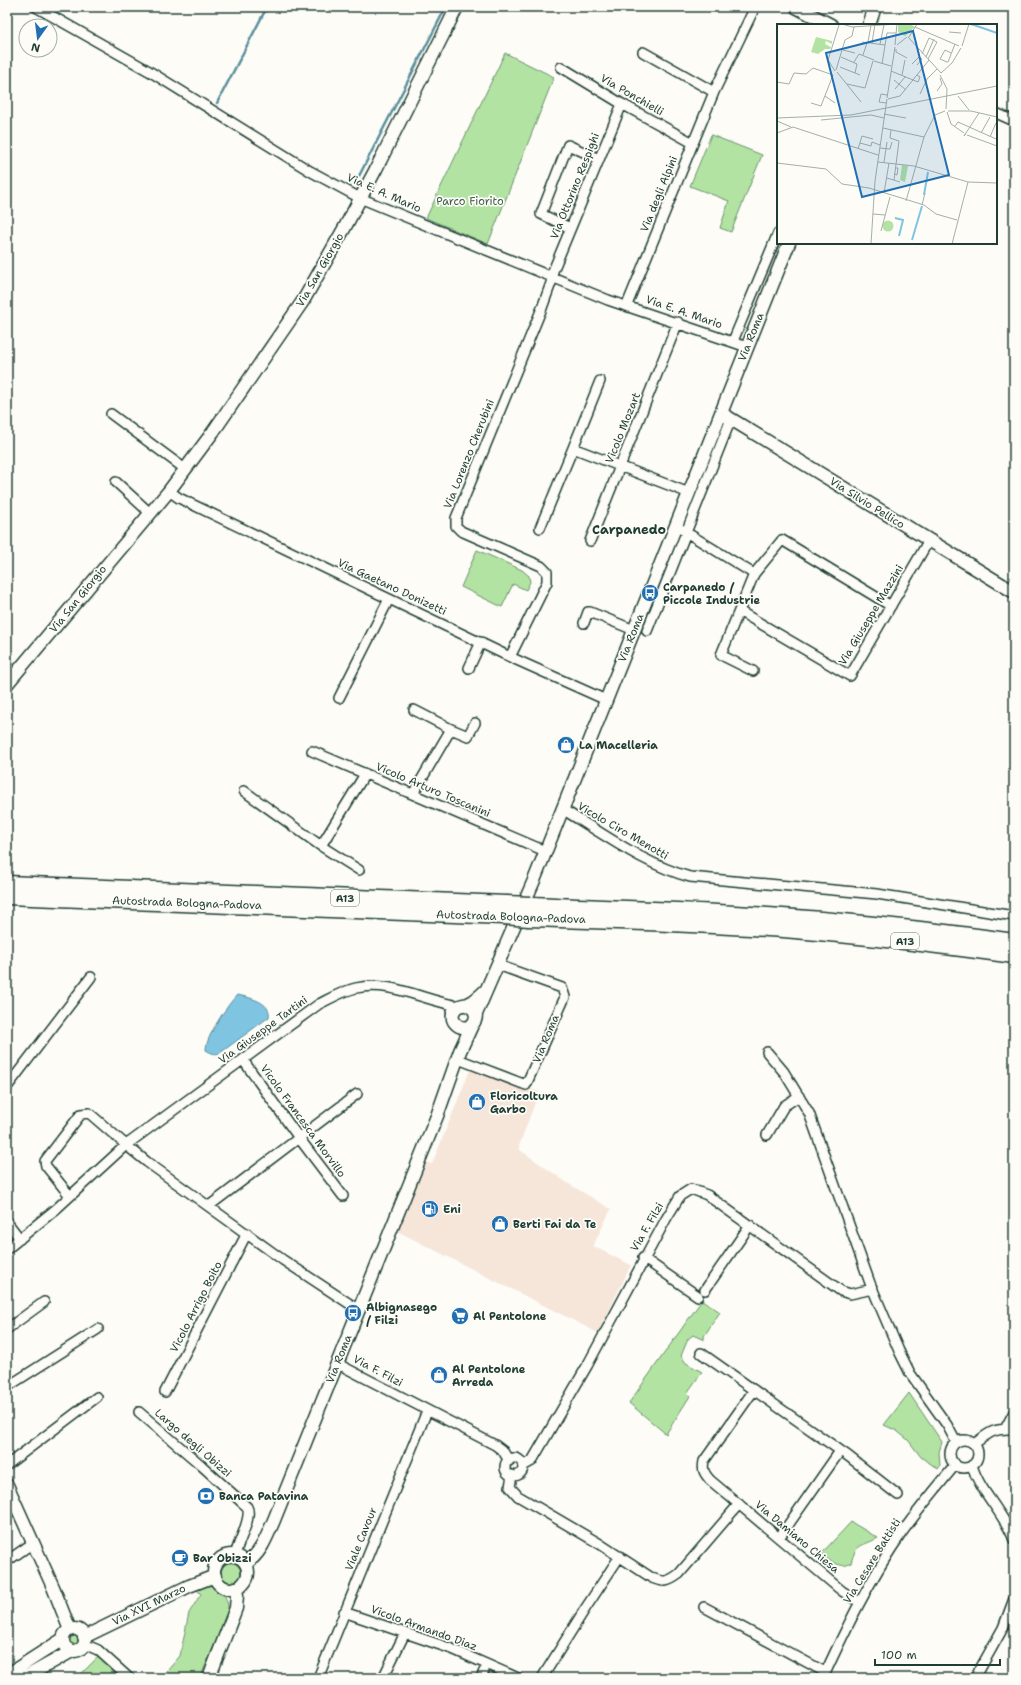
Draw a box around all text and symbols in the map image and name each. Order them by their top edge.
north arrow [18,18,58,58]
inset map [777,24,997,244]
text: N [29,39,42,56]
street label: Via Ponchielli [597,71,667,119]
street label: Via Ottorino Respighi [547,131,603,241]
street label: Via degli Alpini [637,154,681,234]
street label: Via E. A. Mario [344,170,424,216]
park label: Parco Fiorito [436,194,504,209]
street label: Via San Giorgio [293,230,347,310]
street label: Via E. A. Mario [644,292,725,332]
street label: Via Roma [734,310,768,364]
street label: Vicolo Mozart [602,390,644,466]
street label: Via Lorenzo Cherubini [440,397,498,511]
street label: Via Silvio Pellico [827,474,908,532]
district label: Carpanedo [592,521,666,538]
street label: Via Gaetano Donizetti [335,555,449,619]
street label: Via San Giorgio [46,562,110,636]
street label: Via Giuseppe Mazzini [835,562,907,668]
place label: Carpanedo / Piccole Industrie [663,580,761,608]
bus stop icon: Carpanedo / Piccole Industrie [640,583,660,603]
street label: Via Roma [614,611,648,665]
shop icon: La Macelleria [556,735,576,755]
place label: La Macelleria [579,738,658,753]
street label: Vicolo Arturo Toscanini [373,759,493,821]
street label: Vicolo Ciro Menotti [575,799,671,863]
road number: A13 [331,890,359,906]
street label: Autostrada Bologna-Padova [112,893,262,913]
street label: Autostrada Bologna-Padova [436,907,586,927]
road number: A13 [891,933,919,949]
street label: Via Giuseppe Tartini [215,993,311,1067]
street label: Via Roma [529,1012,563,1065]
street label: Vicolo Francesca Morvillo [257,1061,349,1181]
place label: Floricoltura Garbo [490,1089,558,1117]
shop icon: Floricoltura Garbo [467,1092,487,1112]
fuel station icon: Eni [420,1199,440,1219]
street label: Via F. Filzi [627,1200,667,1254]
place label: Eni [443,1202,461,1217]
shop icon: Berti Fai da Te [490,1214,510,1234]
place label: Berti Fai da Te [513,1217,597,1232]
street label: Vicolo Arrigo Boito [167,1259,226,1355]
place label: Albignasego / Filzi [366,1300,437,1328]
bus stop icon: Albignasego / Filzi [343,1303,363,1323]
supermarket icon: Al Pentolone [450,1306,470,1326]
place label: Al Pentolone [473,1309,547,1324]
street label: Via Roma [322,1332,356,1386]
street label: Via F. Filzi [350,1352,406,1390]
place label: Al Pentolone Arreda [452,1362,526,1390]
shop icon: Al Pentolone Arreda [429,1365,449,1385]
street label: Largo degli Obizzi [151,1406,235,1480]
bank icon: Banca Patavina [196,1486,216,1506]
place label: Banca Patavina [219,1489,309,1504]
street label: Via Damiano Chiesa [752,1497,842,1577]
street label: Viale Cavour [341,1505,381,1573]
street label: Via Cesare Battisti [840,1515,904,1607]
cafe icon: Bar Obizzi [170,1548,190,1568]
place label: Bar Obizzi [193,1551,252,1566]
street label: Via XVI Marzo [110,1581,189,1629]
street label: Vicolo Armando Diaz [369,1602,479,1654]
scale bar [875,1641,1000,1667]
text: 100 m [881,1647,917,1663]

